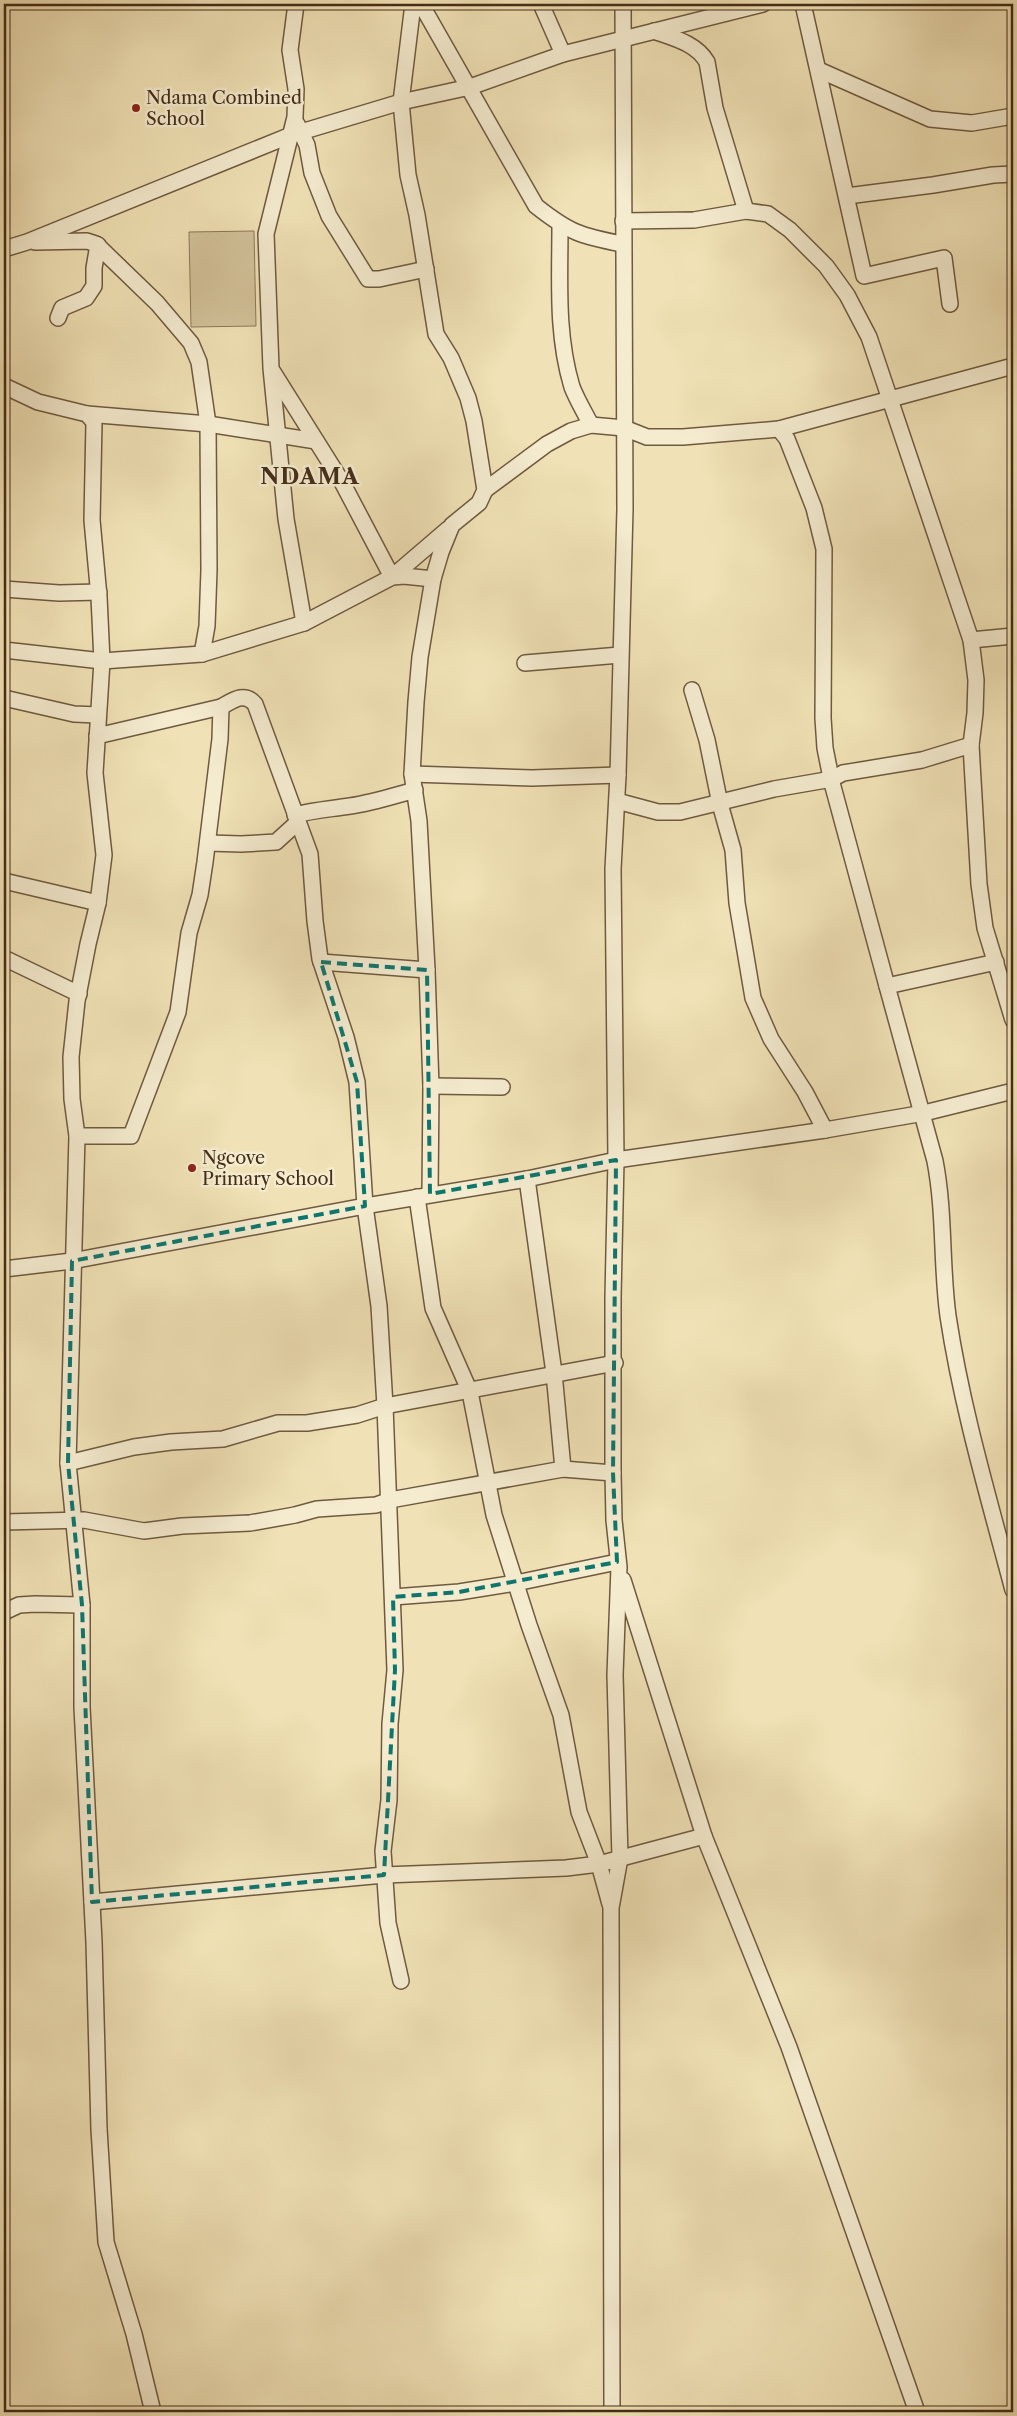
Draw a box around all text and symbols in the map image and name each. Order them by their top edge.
place label: Ndama Combined School [146,87,302,130]
marker: Ndama Combined School [130,102,142,114]
district label: NDAMA [260,463,360,490]
place label: Ngcove Primary School [202,1147,334,1190]
marker: Ngcove Primary School [186,1162,198,1174]

